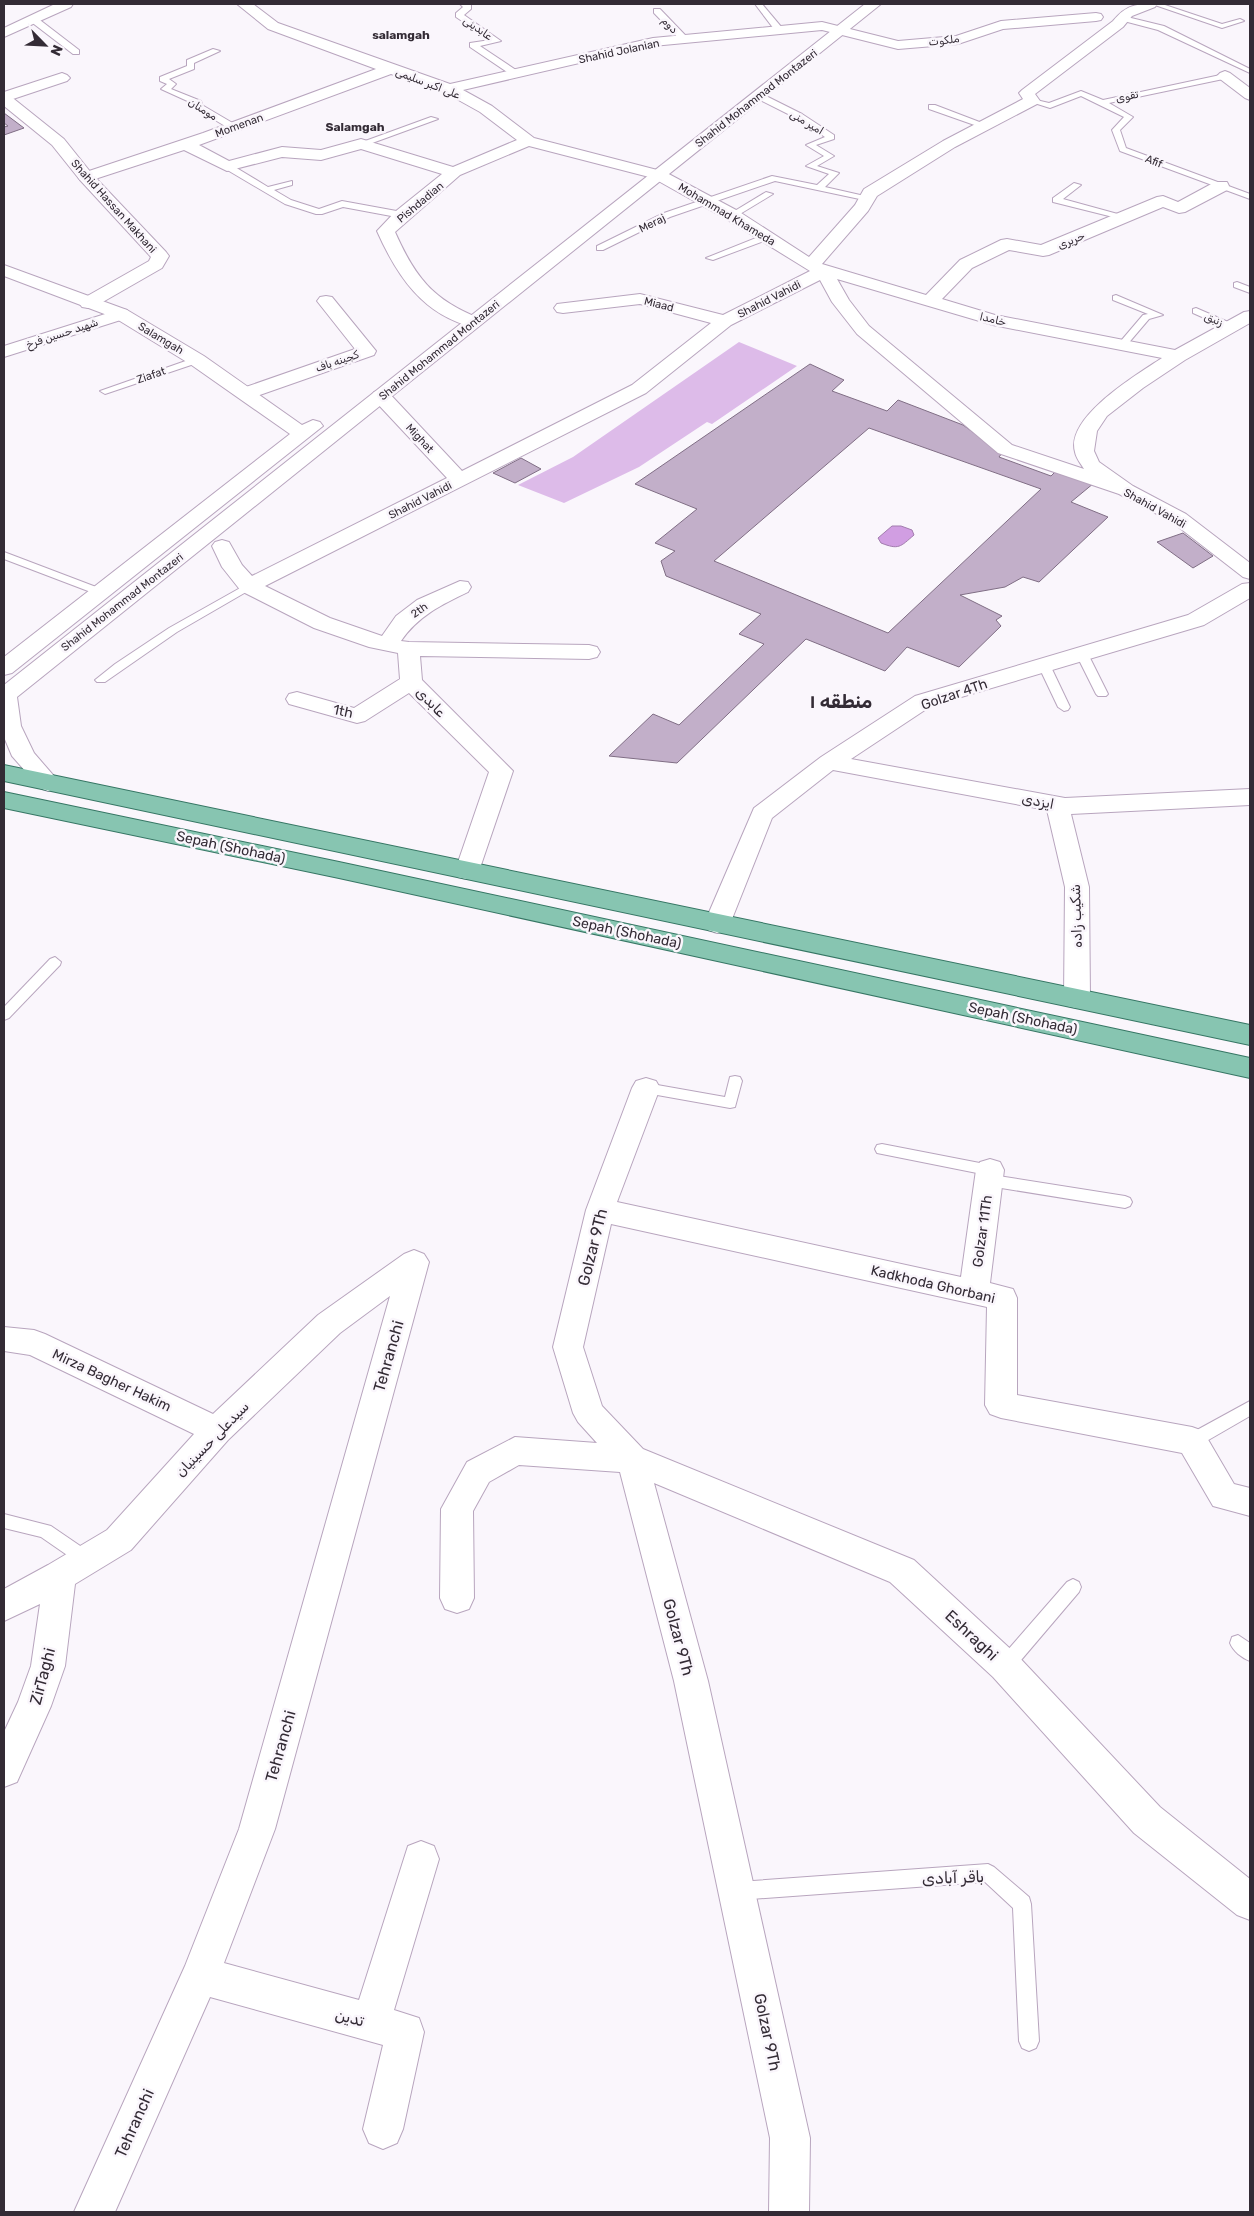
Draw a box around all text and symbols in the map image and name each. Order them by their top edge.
street label: عابدینی [461,14,495,43]
street label: دوم [658,14,680,37]
north arrow [20,20,70,70]
district label: salamgah [372,28,430,42]
street label: ملکوت [928,32,960,50]
street label: Shahid Jolanian [577,37,661,66]
text: N [47,42,66,58]
street label: Shahid Mohammad Montazeri [693,47,820,150]
street label: علی اکبر سلیمی [394,65,462,102]
street label: تقوی [1114,88,1140,106]
street label: مومنان [185,95,220,124]
street label: امیر منی [788,107,826,138]
street label: Momenan [213,111,265,140]
district label: Salamgah [325,120,385,134]
street label: Afif [1143,152,1165,171]
street label: Shahid Hassan Makhani [68,157,159,256]
street label: Pishdadian [394,179,446,226]
street label: Mohammad Khameda [676,180,778,248]
street label: Meraj [637,211,668,235]
street label: حریری [1056,229,1087,252]
street label: Shahid Vahidi [735,278,803,321]
street label: Miaad [643,295,675,314]
street label: Shahid Mohammad Montazeri [376,298,502,403]
street label: خامدا [978,310,1008,329]
street label: زنبق [1202,310,1226,330]
street label: شهید حسین فرخ [24,316,101,353]
street label: Salamgah [136,320,186,357]
street label: کجینه باف [314,348,361,375]
street label: Ziafat [135,364,168,386]
street label: Mighat [403,421,437,456]
street label: Shahid Vahidi [386,479,454,522]
street label: Shahid Vahidi [1121,486,1188,531]
street label: Shahid Mohammad Montazeri [59,551,186,654]
street label: 2th [408,600,430,621]
street label: Golzar 4Th [919,675,990,714]
street label: عابدی [412,684,449,721]
district label: منطقه ۱ [810,690,872,713]
street label: 1th [331,701,354,722]
street label: ایزدی [1020,790,1056,813]
street label: Sepah (Shohada) [175,828,287,867]
street label: شکیب زاده [1067,884,1086,948]
street label: Sepah (Shohada) [571,913,683,952]
street label: Sepah (Shohada) [967,999,1079,1038]
street label: Golzar 11Th [969,1194,996,1268]
street label: Golzar 9Th [574,1207,611,1288]
street label: Kadkhoda Ghorbani [869,1262,997,1307]
street label: Tehranchi [369,1318,408,1394]
street label: Mirza Bagher Hakim [50,1345,174,1415]
street label: سیدعلی حسینیان [172,1398,253,1481]
street label: Golzar 9Th [659,1597,698,1678]
street label: Eshraghi [941,1606,1002,1665]
street label: ZirTaghi [26,1646,59,1707]
street label: Tehranchi [261,1708,300,1784]
street label: باقر آبادی [922,1867,985,1889]
street label: Golzar 9Th [750,1992,785,2073]
street label: تدین [333,2005,366,2030]
street label: Tehranchi [111,2086,158,2161]

